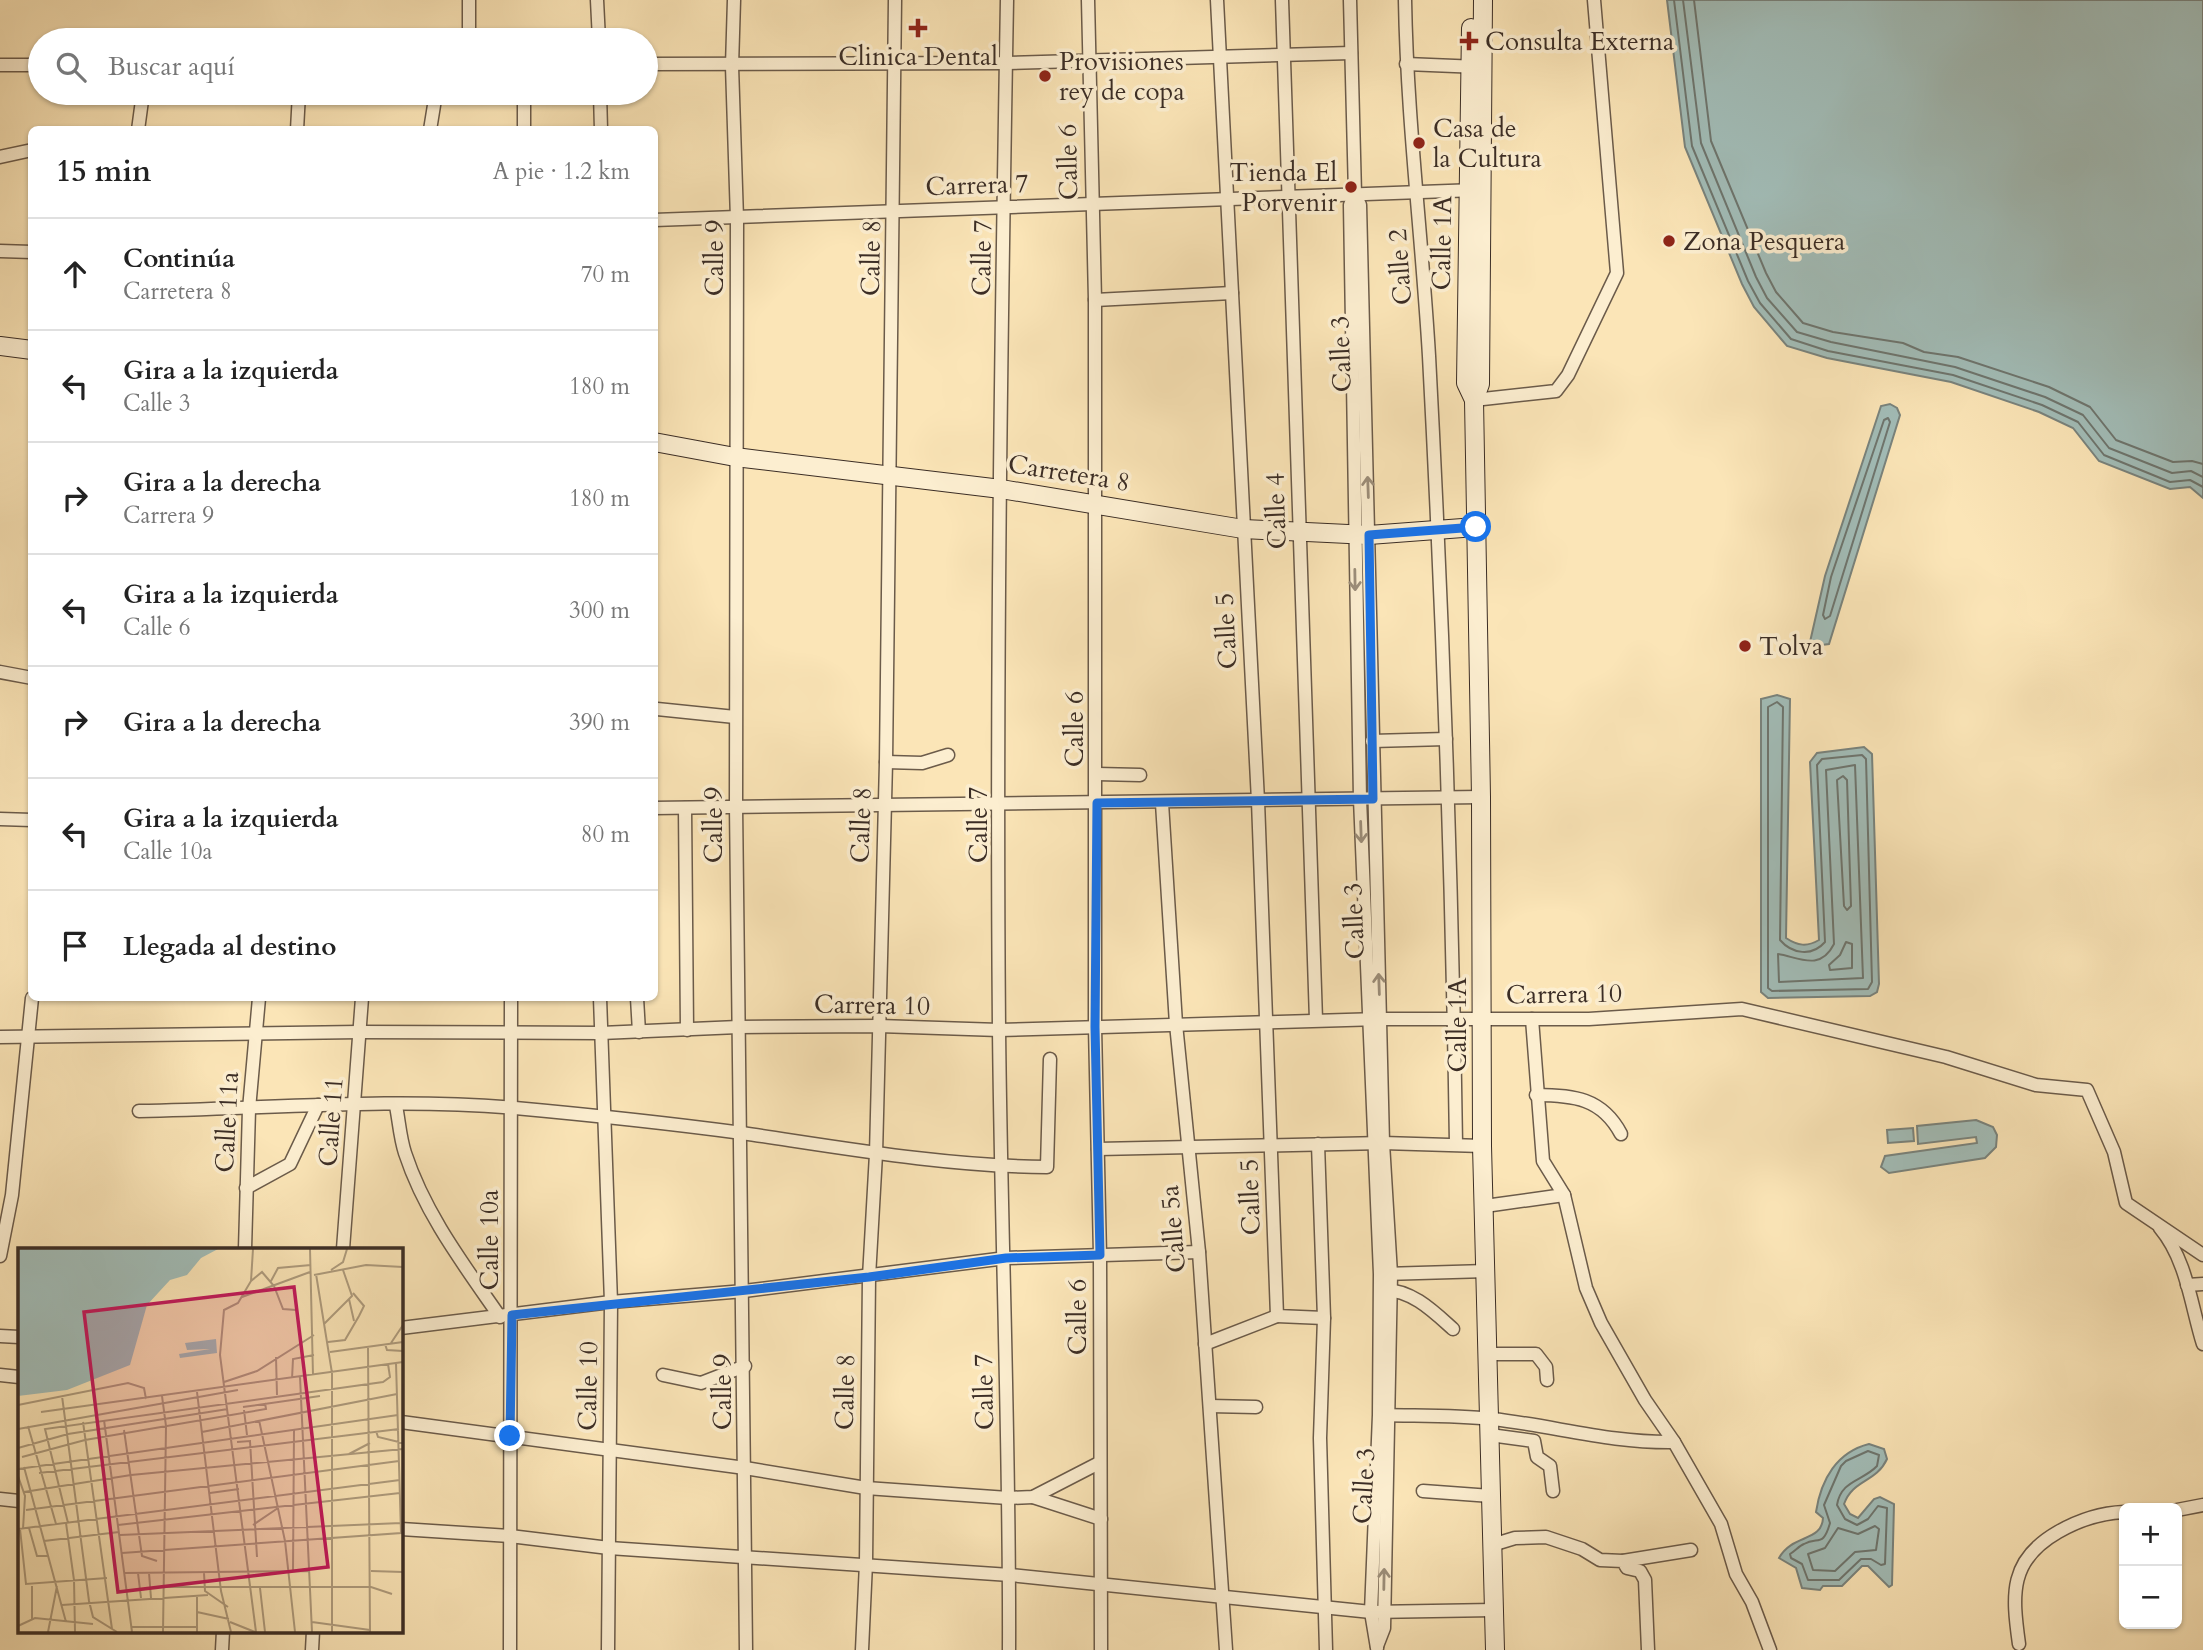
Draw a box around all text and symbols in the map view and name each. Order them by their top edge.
marker: Clinica Dental [908,18,928,38]
place label: Consulta Externa [1485,24,1674,59]
search box [28,28,658,105]
marker: Consulta Externa [1459,31,1479,51]
place label: Clinica Dental [838,39,998,74]
place label: Provisiones rey de copa [1059,44,1185,109]
icon: search [52,48,90,86]
text: Buscar aquí [108,49,235,84]
marker: Provisiones rey de copa [1037,68,1053,84]
place label: Casa de la Cultura [1433,111,1542,176]
street label: Calle 6 [1050,123,1086,201]
marker: Casa de la Cultura [1411,135,1427,151]
text: 15 min [56,151,151,192]
place label: Tienda El Porvenir [1229,155,1338,220]
text: A pie · 1.2 km [493,156,630,187]
street label: Carrera 7 [925,166,1029,204]
marker: Tienda El Porvenir [1343,179,1359,195]
street label: Calle 1A [1424,195,1460,291]
street label: Calle 8 [853,219,889,297]
street label: Calle 7 [964,219,1000,297]
street label: Calle 9 [697,220,732,296]
place label: Zona Pesquera [1683,224,1845,259]
street label: Calle 2 [1380,228,1420,306]
marker: Zona Pesquera [1661,233,1677,249]
text: Continúa [123,241,235,276]
icon: ahead [56,255,94,293]
text: 70 m [581,259,630,290]
text: Carretera 8 [123,276,232,307]
street label: Calle 3 [1322,315,1360,393]
text: Gira a la izquierda [123,353,339,388]
icon: left [56,367,94,405]
text: 180 m [569,371,630,402]
text: Calle 3 [123,388,191,419]
street label: Carretera 8 [1006,446,1132,500]
text: Gira a la derecha [123,465,321,500]
street label: Calle 4 [1257,472,1295,550]
one-way arrow [1361,476,1374,499]
icon: right [56,479,94,517]
text: 180 m [569,483,630,514]
text: Carrera 9 [123,500,214,531]
route start [1460,511,1491,542]
one-way arrow [1348,568,1361,591]
text: Gira a la izquierda [123,577,339,612]
icon: left [56,591,94,629]
street label: Calle 5 [1207,592,1245,670]
text: 300 m [569,595,630,626]
text: Calle 6 [123,612,191,643]
place label: Tolva [1759,629,1823,664]
marker: Tolva [1737,638,1753,654]
street label: Calle 6 [1057,691,1092,767]
icon: right [56,703,94,741]
text: Gira a la derecha [123,705,321,740]
text: 390 m [569,707,630,738]
street label: Calle 8 [842,786,880,864]
street label: Calle 9 [696,787,731,863]
street label: Calle 7 [961,787,996,863]
text: Gira a la izquierda [123,801,339,836]
icon: left [56,815,94,853]
text: 80 m [581,819,630,850]
one-way arrow [1355,820,1368,843]
text: Calle 10a [123,836,212,867]
street label: Calle 3 [1335,882,1373,960]
icon: arrive [56,927,94,965]
text: Llegada al destino [123,929,337,964]
one-way arrow [1372,973,1386,996]
street label: Carrera 10 [1506,975,1622,1013]
street label: Calle 1A [1440,977,1475,1072]
street label: Carrera 10 [814,986,930,1024]
street label: Calle 11a [207,1071,247,1173]
street label: Calle 11 [310,1076,352,1168]
street label: Calle 5 [1231,1158,1269,1236]
street label: Calle 5a [1152,1184,1194,1274]
street label: Calle 10a [472,1189,507,1291]
inset map [18,1248,402,1632]
street label: Calle 6 [1060,1279,1095,1355]
street label: Calle 10 [570,1341,606,1431]
street label: Calle 8 [827,1353,863,1431]
street label: Calle 7 [966,1353,1002,1431]
street label: Calle 9 [705,1354,740,1430]
route end [494,1420,525,1451]
street label: Calle 3 [1345,1447,1383,1525]
map controls [2119,1503,2182,1629]
button: + [2119,1503,2182,1566]
button: − [2119,1566,2182,1629]
one-way arrow [1377,1568,1391,1591]

